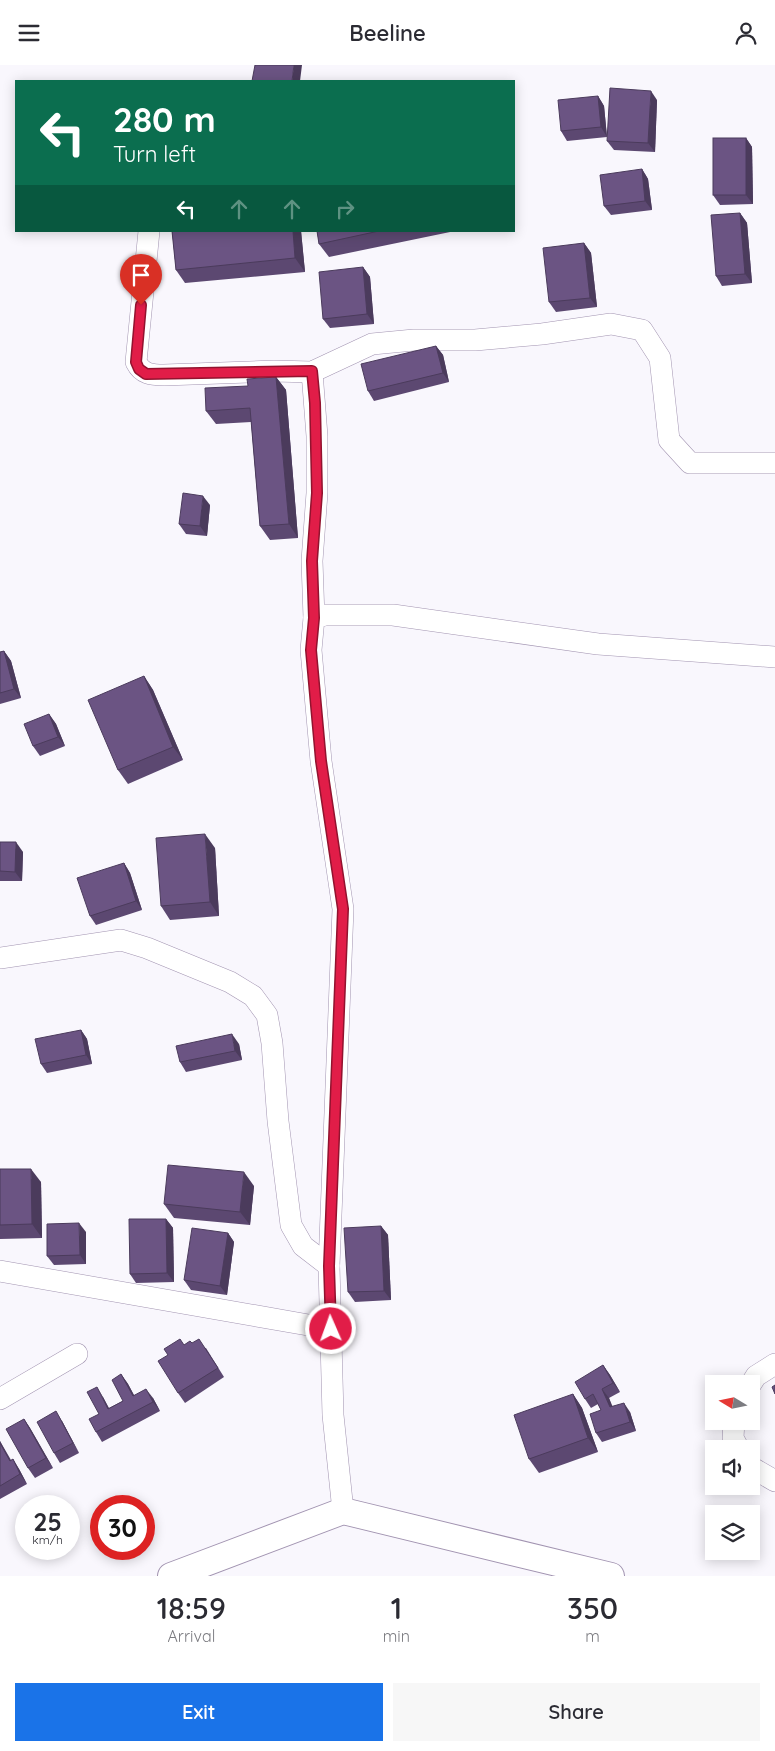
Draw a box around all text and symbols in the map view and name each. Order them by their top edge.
icon: menu [15,19,43,47]
text: Beeline [349,19,426,47]
icon: person [732,19,760,47]
text: 280 m [113,97,216,141]
icon: left [30,100,95,165]
text: Turn left [113,140,196,168]
icon: left [172,195,200,223]
icon: ahead [225,195,253,223]
icon: ahead [278,195,306,223]
icon: right [331,195,359,223]
pin [120,254,162,305]
icon: arrive [127,261,155,289]
position arrow [304,1302,356,1354]
north arrow [705,1375,760,1430]
map controls [705,1375,760,1560]
button: sound [705,1440,760,1495]
speed limit sign: 30 [90,1495,155,1560]
button: layers [705,1505,760,1560]
text: 25 [33,1506,62,1537]
text: km/h [32,1532,63,1547]
text: 18:59 [157,1589,226,1627]
text: 1 [391,1589,402,1627]
text: 350 [567,1589,618,1627]
text: Arrival [167,1626,215,1646]
text: min [383,1626,410,1646]
text: m [585,1626,600,1646]
button: Exit [15,1683,383,1741]
button: Share [393,1683,760,1741]

